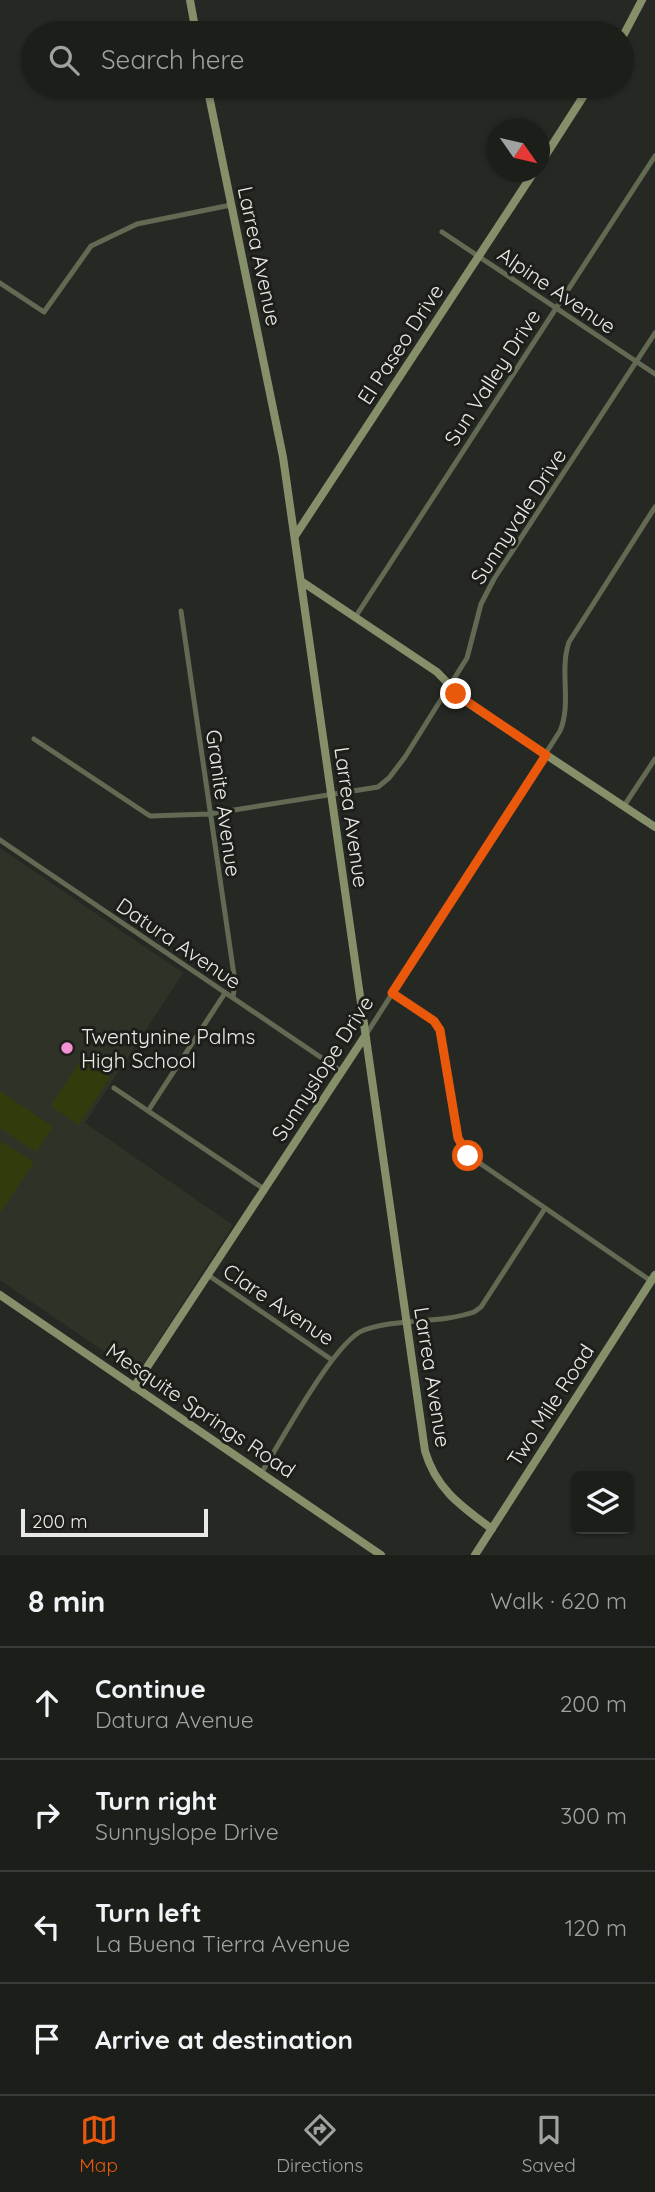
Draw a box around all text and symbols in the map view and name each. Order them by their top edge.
search box [21,21,634,98]
icon: search [45,41,83,79]
text: Search here [101,43,245,76]
north arrow [487,119,550,182]
street label: Larrea Avenue [233,184,287,328]
street label: Alpine Avenue [493,241,621,339]
street label: El Paseo Drive [351,279,449,409]
street label: Sun Valley Drive [438,304,546,450]
street label: Sunnyvale Drive [465,443,571,589]
route end [440,678,471,709]
street label: Granite Avenue [201,728,247,878]
street label: Larrea Avenue [329,745,375,889]
street label: Datura Avenue [112,892,246,994]
street label: Sunnyslope Drive [265,991,379,1145]
place label: Twentynine Palms High School [81,1023,255,1073]
marker: Twentynine Palms High School [59,1040,75,1056]
route start [452,1140,483,1171]
street label: Clare Avenue [219,1257,339,1351]
street label: Larrea Avenue [409,1305,457,1449]
street label: Mesquite Springs Road [101,1337,301,1483]
street label: Two Mile Road [501,1339,599,1471]
map controls [571,1471,634,1534]
button: layers [571,1471,634,1534]
scale bar [21,1506,208,1538]
text: 200 m [32,1509,88,1533]
text: 8 min [28,1582,105,1620]
text: Walk · 620 m [490,1586,627,1615]
text: Continue [95,1672,206,1705]
icon: ahead [28,1684,66,1722]
text: 200 m [560,1689,627,1718]
text: Datura Avenue [95,1705,254,1734]
text: Turn right [95,1784,217,1817]
icon: right [28,1796,66,1834]
text: 300 m [560,1801,627,1830]
text: Sunnyslope Drive [95,1817,279,1846]
text: Turn left [95,1896,202,1929]
icon: left [28,1908,66,1946]
text: 120 m [565,1913,627,1942]
text: La Buena Tierra Avenue [95,1929,350,1958]
icon: arrive [28,2020,66,2058]
text: Arrive at destination [95,2023,353,2056]
tab: Map [79,2111,118,2177]
tab: Directions [276,2111,363,2177]
tab: Saved [522,2111,576,2177]

